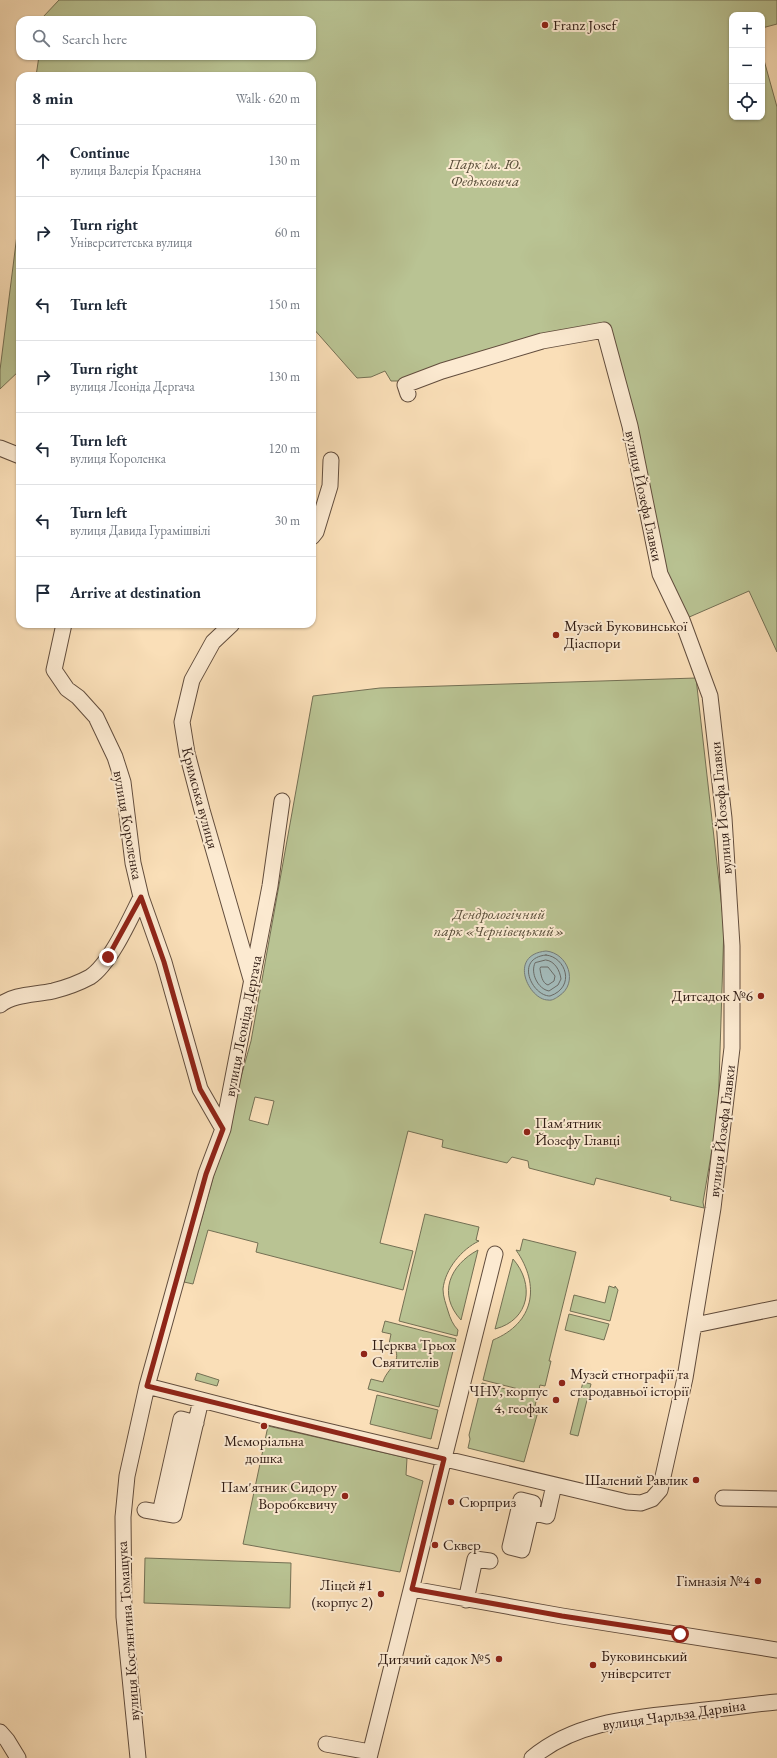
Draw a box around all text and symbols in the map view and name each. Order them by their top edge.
map controls [729,12,765,120]
button: + [729,12,765,48]
place label: Franz Josef [553,15,618,34]
search box [16,16,316,60]
marker: Franz Josef [540,20,550,30]
icon: search [30,27,52,49]
text: Search here [62,29,127,48]
button: − [729,48,765,84]
button: locate [729,84,765,120]
text: 8 min [32,87,73,109]
text: Walk · 620 m [236,90,300,107]
text: Continue [70,143,130,162]
icon: ahead [32,150,54,172]
text: 130 m [269,152,300,169]
park label: Парк ім. Ю. Федьковича [447,154,522,190]
text: вулиця Валерія Красняна [70,162,201,179]
text: Turn right [70,215,138,234]
icon: right [32,222,54,244]
text: 60 m [275,224,300,241]
text: Університетська вулиця [70,234,192,251]
icon: left [32,294,54,316]
text: Turn left [70,295,127,314]
text: 150 m [269,296,300,313]
text: Turn right [70,359,138,378]
icon: right [32,366,54,388]
text: 130 m [269,368,300,385]
text: вулиця Леоніда Дергача [70,378,195,395]
street label: вулиця Йозефа Главки [621,429,668,563]
text: Turn left [70,431,127,450]
icon: left [32,438,54,460]
text: 120 m [269,440,300,457]
text: вулиця Короленка [70,450,166,467]
text: Turn left [70,503,127,522]
icon: left [32,510,54,532]
text: 30 m [275,512,300,529]
text: вулиця Давида Гурамішвілі [70,522,210,539]
icon: arrive [32,582,54,604]
text: Arrive at destination [70,583,201,602]
place label: Музей Буковинської Діаспори [564,616,688,652]
marker: Музей Буковинської Діаспори [551,630,561,640]
street label: вулиця Йозефа Главки [705,741,736,875]
street label: Кримська вулиця [178,745,223,851]
street label: вулиця Короленка [110,769,147,881]
park label: Дендрологічний парк «Чернівецький» [434,904,564,940]
route end [99,948,117,966]
street label: вулиця Леоніда Дергача [219,953,266,1098]
place label: Дитсадок №6 [672,986,753,1005]
marker: Дитсадок №6 [756,991,766,1001]
street label: вулиця Йозефа Главки [704,1064,739,1198]
place label: Пам'ятник Йозефу Главці [535,1113,621,1149]
marker: Пам'ятник Йозефу Главці [522,1127,532,1137]
place label: Церква Трьох Святителів [372,1335,456,1371]
marker: Церква Трьох Святителів [359,1349,369,1359]
place label: Музей етнографії та стародавньої історії [570,1364,689,1400]
marker: Музей етнографії та стародавньої історії [557,1378,567,1388]
place label: ЧНУ, корпус 4, геофак [469,1381,548,1417]
marker: ЧНУ, корпус 4, геофак [551,1395,561,1405]
marker: Меморіальна дошка [259,1421,269,1431]
place label: Меморіальна дошка [224,1431,304,1467]
place label: Шалений Равлик [585,1470,688,1489]
marker: Шалений Равлик [691,1475,701,1485]
place label: Пам'ятник Сидору Воробкевичу [221,1477,337,1513]
marker: Пам'ятник Сидору Воробкевичу [340,1491,350,1501]
place label: Сюрприз [459,1492,517,1511]
marker: Сюрприз [446,1497,456,1507]
place label: Сквер [443,1535,481,1554]
street label: вулиця Костянтина Томащука [112,1540,143,1722]
marker: Сквер [430,1540,440,1550]
place label: Гімназія №4 [676,1571,751,1590]
place label: Ліцей #1 (корпус 2) [311,1575,373,1611]
marker: Гімназія №4 [753,1576,763,1586]
marker: Ліцей #1 (корпус 2) [376,1589,386,1599]
route start [671,1625,689,1643]
place label: Буковинський університет [601,1646,688,1682]
place label: Дитячий садок №5 [378,1649,491,1668]
marker: Дитячий садок №5 [494,1654,504,1664]
marker: Буковинський університет [588,1660,598,1670]
street label: вулиця Чарльза Дарвіна [601,1695,747,1734]

